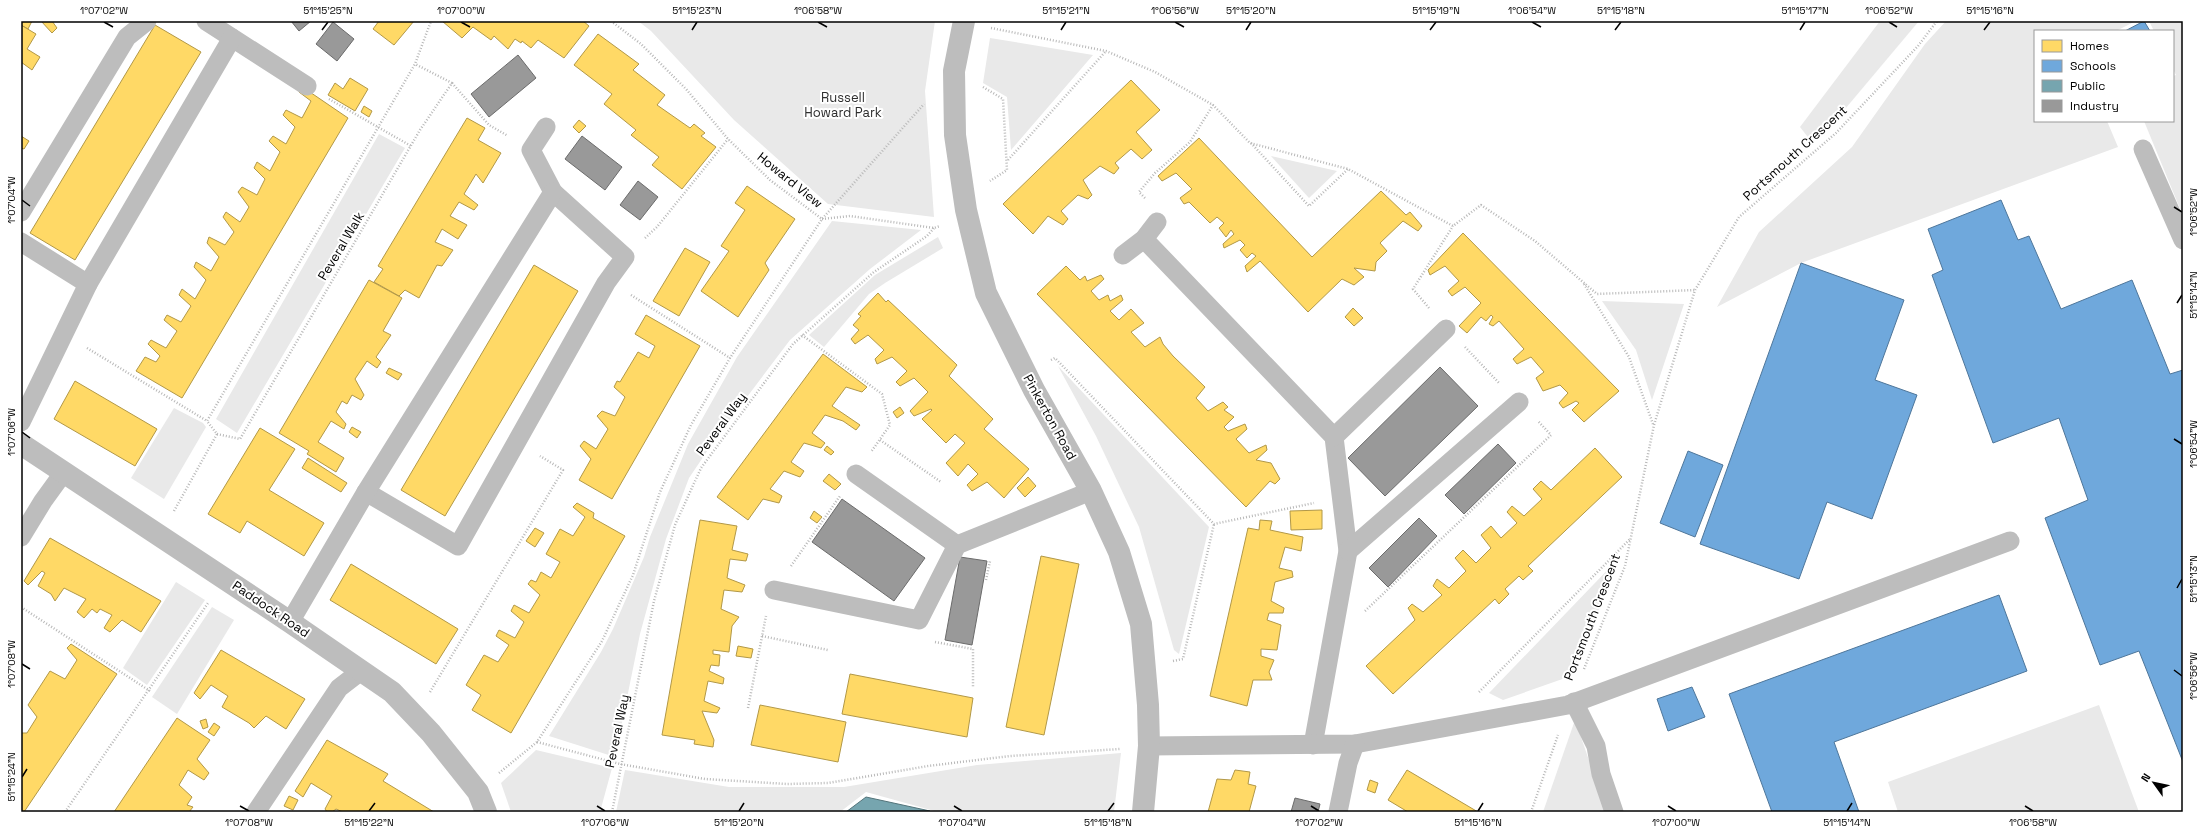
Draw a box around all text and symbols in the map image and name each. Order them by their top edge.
text: 1°07'02"W [80,4,128,17]
text: 51°15'25"N [303,4,353,17]
text: 1°07'00"W [437,4,485,17]
text: 51°15'23"N [672,4,722,17]
text: 1°06'58"W [794,4,842,17]
text: 51°15'21"N [1042,4,1090,17]
text: 1°06'56"W [1151,4,1199,17]
text: 51°15'20"N [1226,4,1276,17]
text: 51°15'19"N [1412,4,1460,17]
text: 1°06'54"W [1508,4,1556,17]
text: 51°15'18"N [1597,4,1645,17]
text: 51°15'17"N [1781,4,1829,17]
text: 1°06'52"W [1865,4,1913,17]
text: 51°15'16"N [1966,4,2014,17]
legend [2034,30,2174,122]
text: Homes [2070,38,2109,54]
text: Schools [2070,58,2116,74]
text: Public [2070,78,2105,94]
park label: Russell Howard Park [804,89,882,121]
text: Industry [2070,98,2119,114]
street label: Portsmouth Crescent [1739,102,1851,204]
street label: Howard View [754,148,826,212]
text: 1°07'04"W [5,176,18,224]
text: 1°06'52"W [2187,188,2200,236]
street label: Peveral Walk [314,209,368,283]
text: 51°15'14"N [2187,271,2200,319]
street label: Pinkerton Road [1019,371,1081,463]
street label: Peveral Way [692,389,750,459]
text: 1°07'06"W [5,408,18,456]
text: 1°06'54"W [2187,420,2200,468]
street label: Portsmouth Crescent [1560,551,1624,683]
text: 51°15'13"N [2187,555,2200,603]
street label: Paddock Road [229,577,313,641]
text: 1°07'08"W [5,640,18,688]
text: 1°06'56"W [2187,652,2200,700]
street label: Peveral Way [601,693,633,769]
text: 51°15'24"N [5,752,18,802]
north arrow [2134,763,2174,803]
text: N [2138,771,2153,784]
text: 1°07'08"W [225,816,273,829]
text: 51°15'22"N [344,816,394,829]
text: 1°07'06"W [581,816,629,829]
text: 51°15'20"N [714,816,764,829]
text: 1°07'04"W [938,816,986,829]
text: 51°15'18"N [1084,816,1132,829]
text: 1°07'02"W [1295,816,1343,829]
text: 51°15'16"N [1454,816,1502,829]
text: 1°07'00"W [1652,816,1700,829]
text: 51°15'14"N [1823,816,1871,829]
text: 1°06'58"W [2009,816,2057,829]

